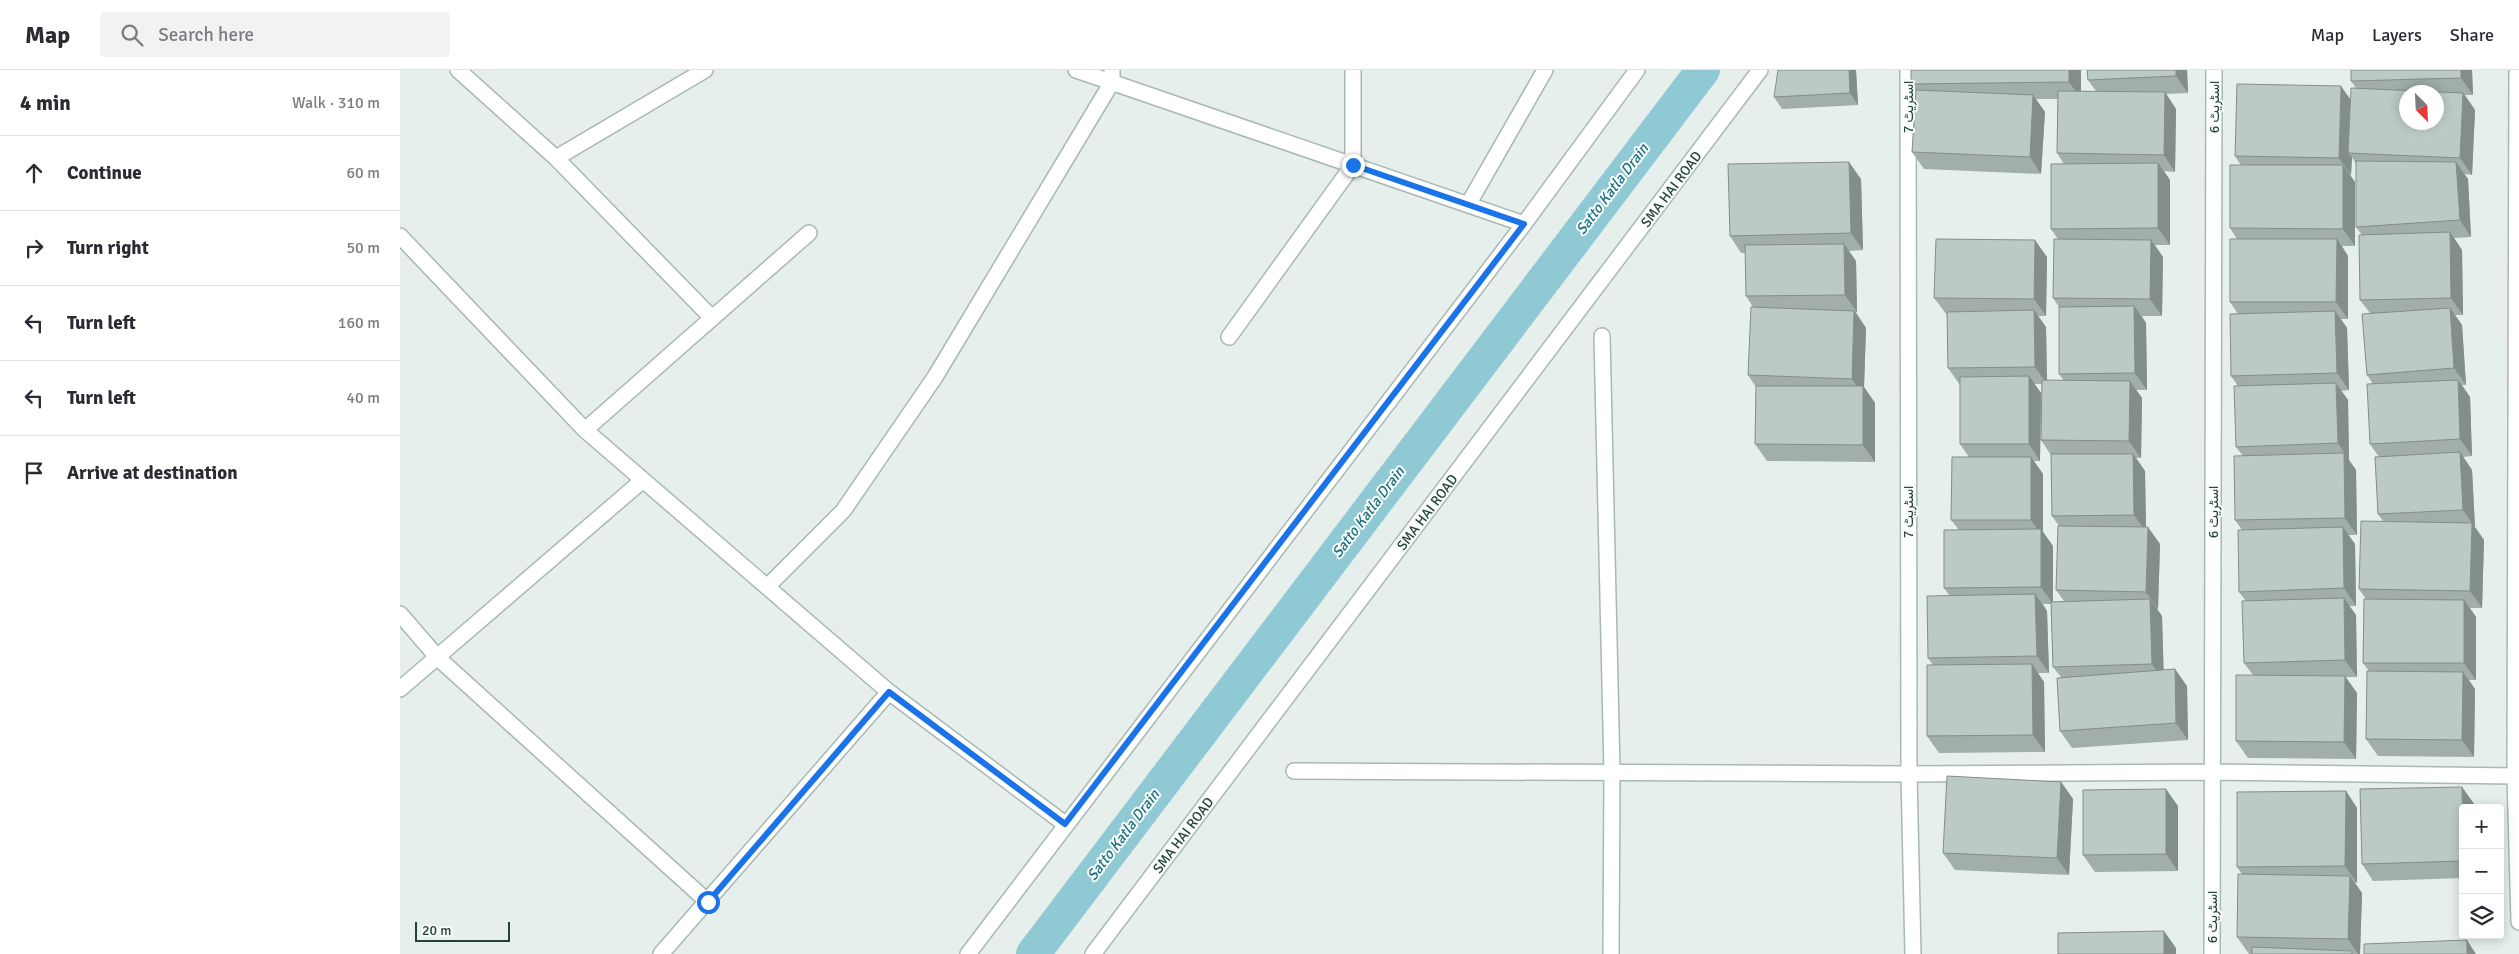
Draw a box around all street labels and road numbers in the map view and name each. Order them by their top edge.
street label: اسٹریٹ 7 [1900,81,1917,133]
street label: اسٹریٹ 6 [2206,81,2223,133]
street label: SMA HAI ROAD [1637,148,1705,231]
street label: SMA HAI ROAD [1393,471,1461,554]
street label: اسٹریٹ 7 [1900,486,1917,538]
street label: اسٹریٹ 6 [2205,486,2222,538]
street label: SMA HAI ROAD [1149,794,1217,877]
street label: اسٹریٹ 6 [2204,891,2221,943]

